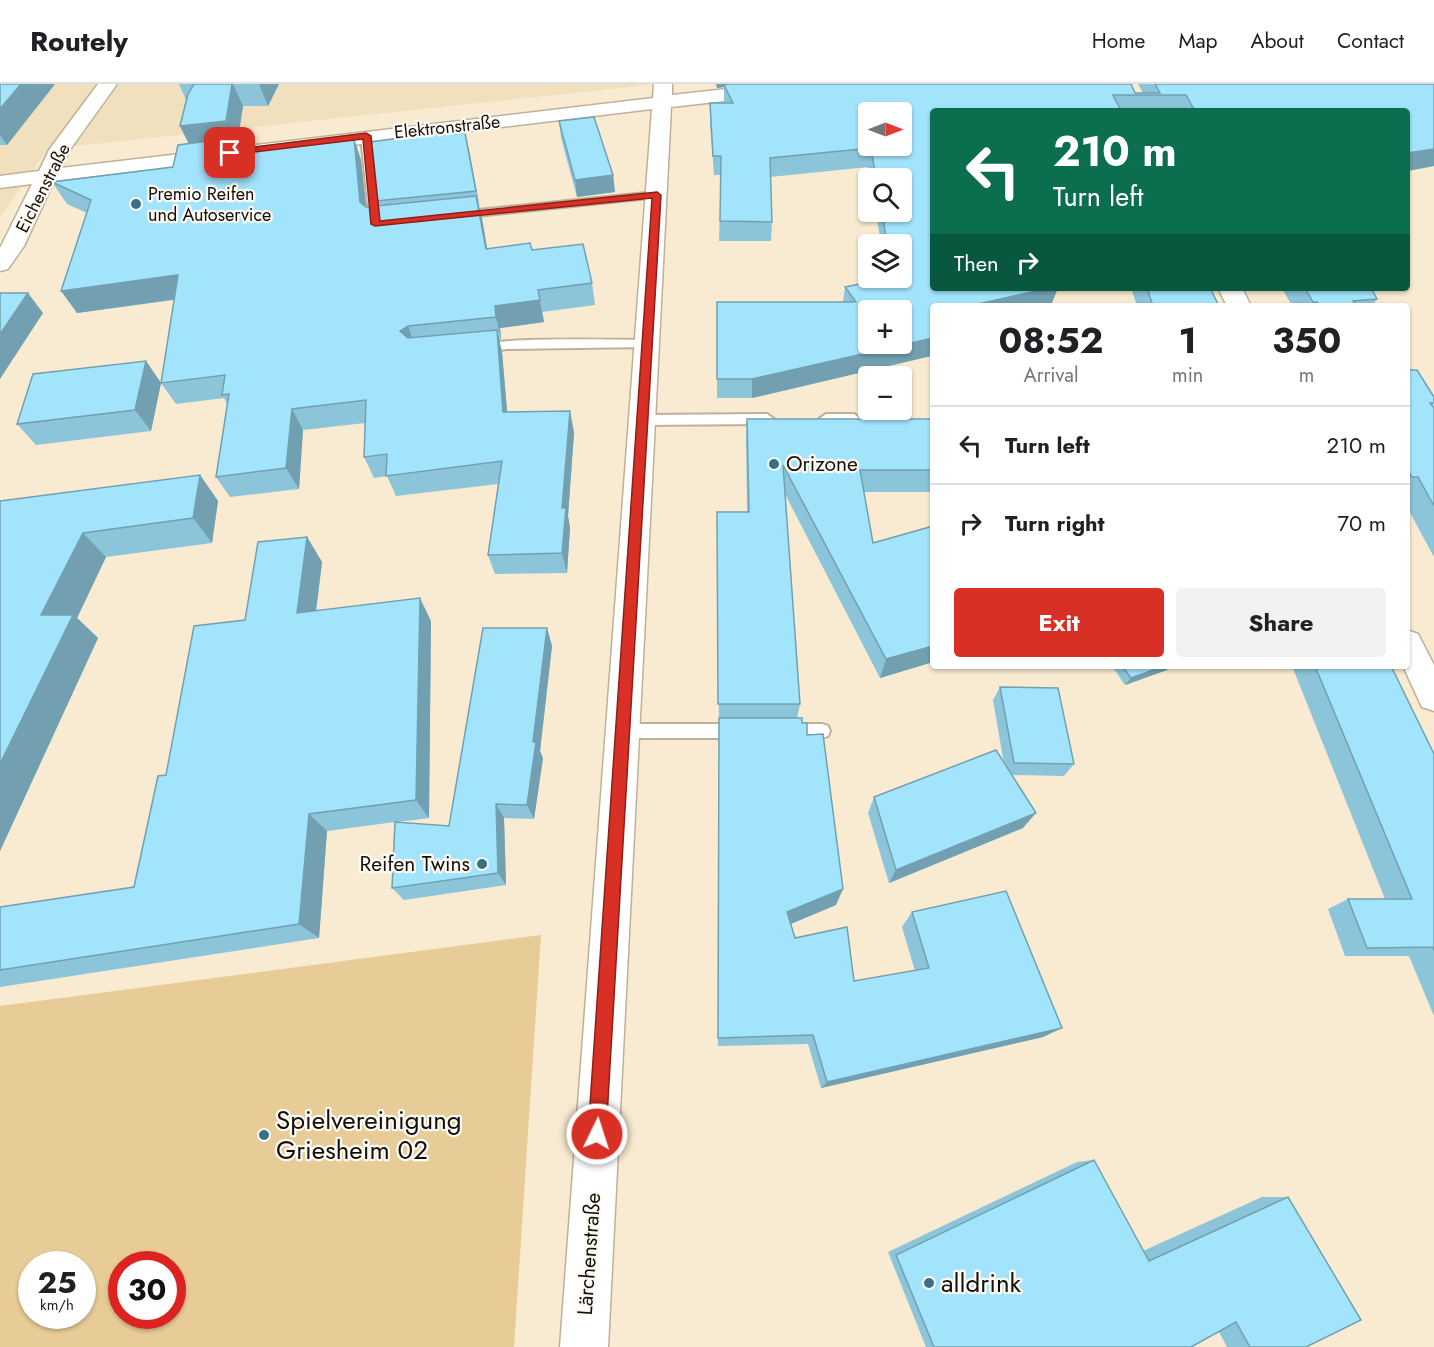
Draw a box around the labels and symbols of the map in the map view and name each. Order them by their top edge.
north arrow [858,102,912,156]
street label: Elektronstraße [393,109,501,145]
pin [204,127,255,178]
street label: Eichenstraße [9,139,77,237]
place label: Premio Reifen und Autoservice [148,181,271,228]
marker: Premio Reifen und Autoservice [129,197,143,211]
place label: Orizone [786,449,858,479]
marker: Orizone [767,457,781,471]
place label: Reifen Twins [359,849,470,879]
marker: Reifen Twins [475,857,489,871]
place label: Spielvereinigung Griesheim 02 [276,1101,462,1169]
position arrow [565,1102,629,1166]
marker: Spielvereinigung Griesheim 02 [257,1128,271,1142]
street label: Lärchenstraße [570,1191,608,1316]
speed limit sign: 30 [108,1251,186,1329]
place label: alldrink [941,1264,1022,1302]
marker: alldrink [922,1276,936,1290]

